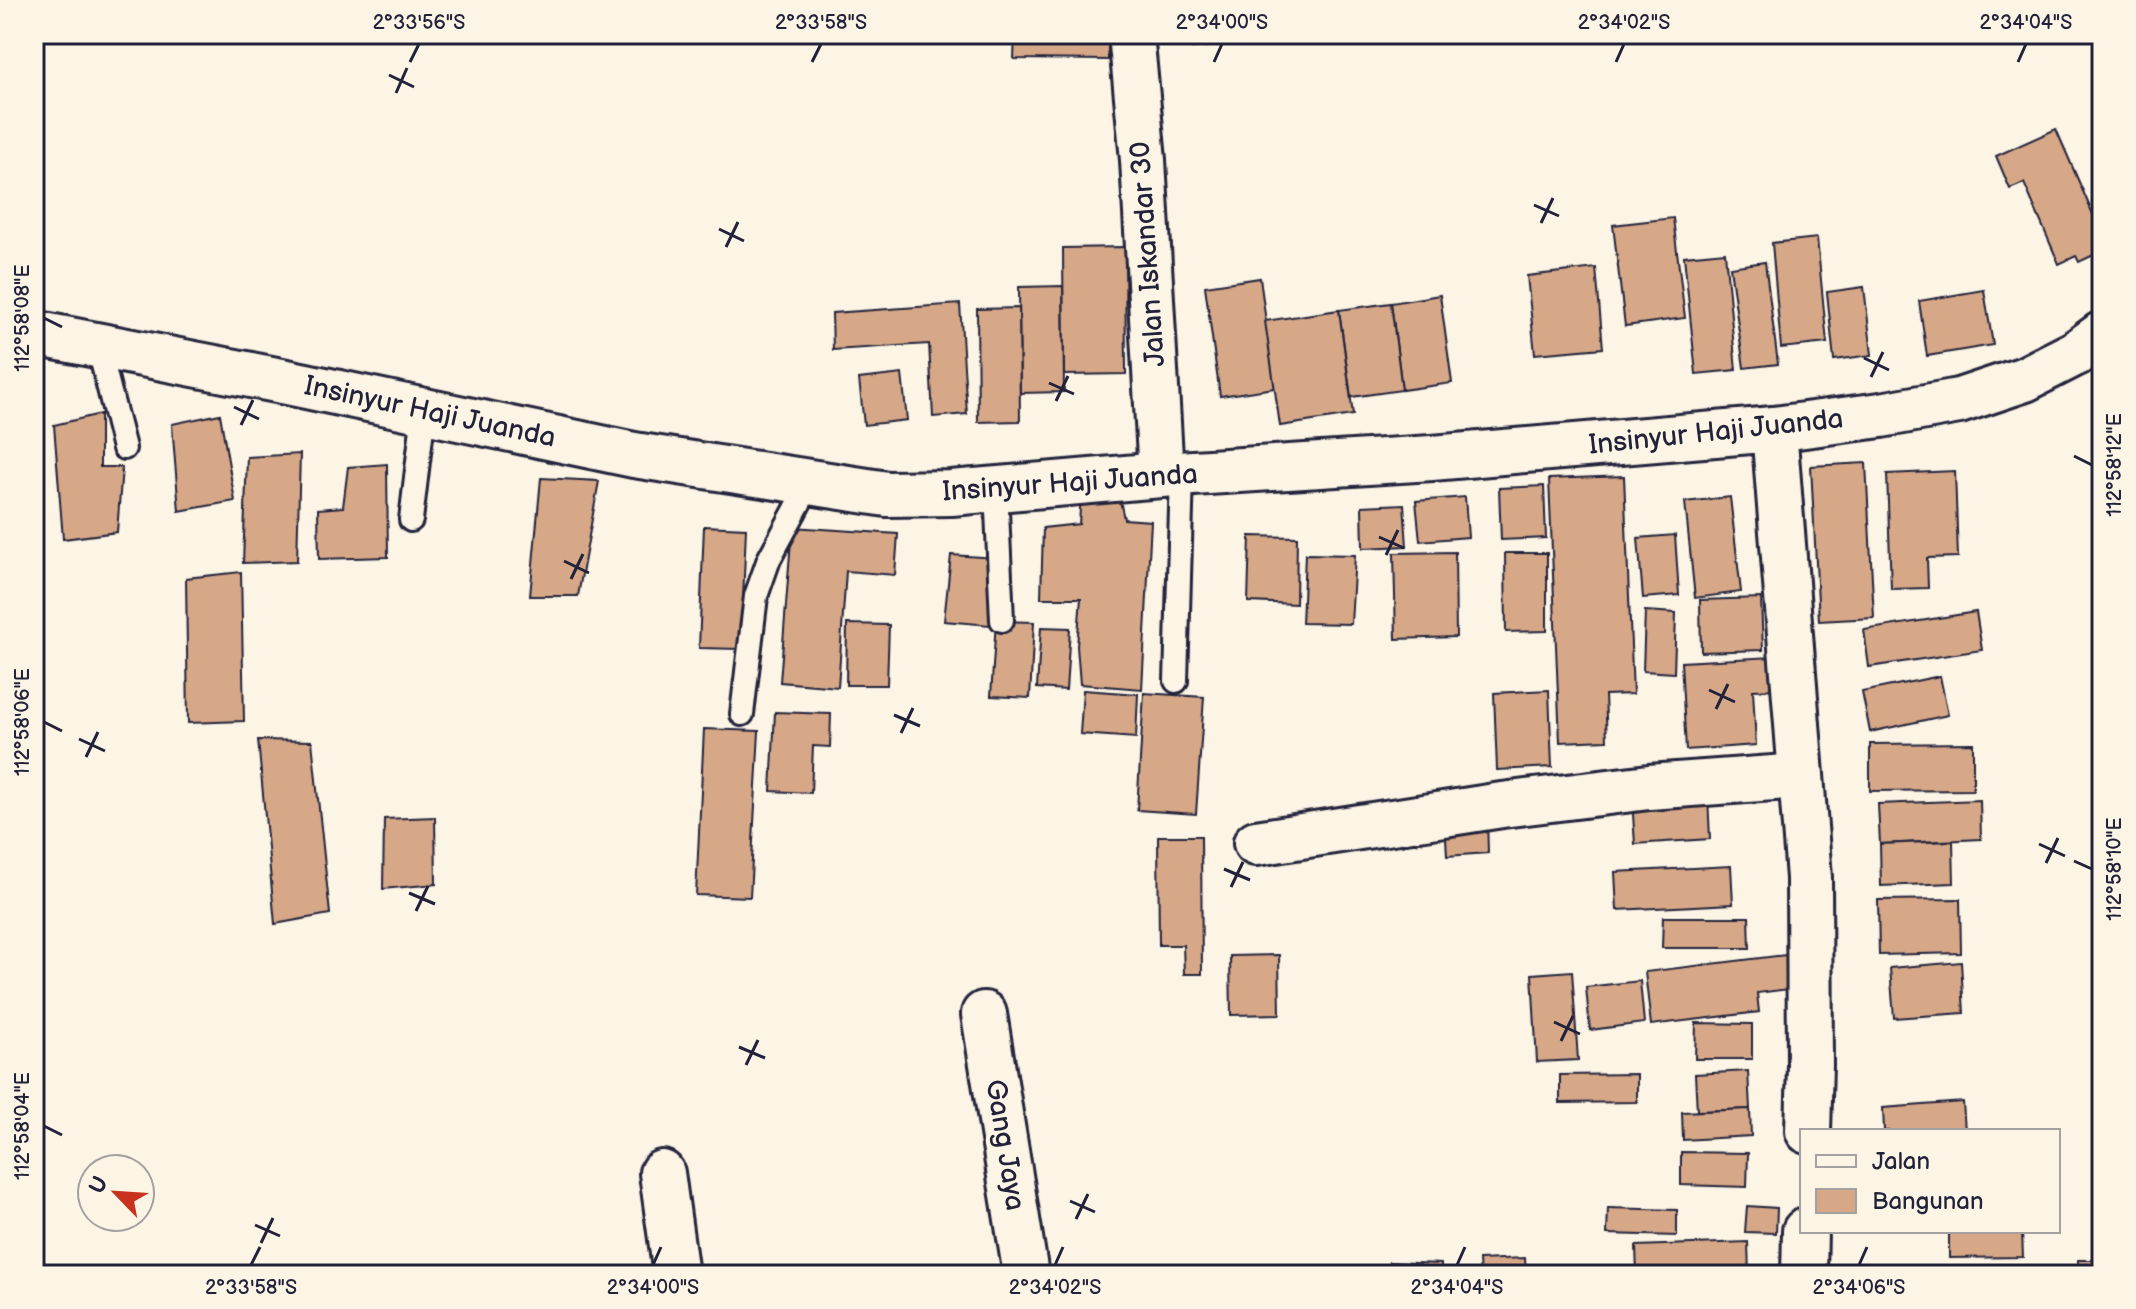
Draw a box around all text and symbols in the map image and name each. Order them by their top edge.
text: 2°33'56"S [373,11,465,35]
text: 2°33'58"S [775,11,867,35]
text: 2°34'00"S [1176,11,1268,35]
text: 2°34'02"S [1578,11,1670,35]
text: 2°34'04"S [1980,11,2072,35]
street label: Jalan Iskandar 30 [1124,140,1172,368]
text: 112°58'08"E [11,264,35,372]
street label: Insinyur Haji Juanda [301,369,559,455]
street label: Insinyur Haji Juanda [1587,402,1845,462]
text: 112°58'12"E [2103,413,2127,517]
street label: Insinyur Haji Juanda [941,458,1199,508]
text: 112°58'06"E [11,668,35,776]
text: 112°58'10"E [2103,817,2127,921]
text: 112°58'04"E [11,1072,35,1180]
street label: Gang Jaya [978,1077,1032,1213]
legend [1800,1129,2060,1233]
text: Jalan [1872,1147,1930,1176]
north arrow [76,1153,156,1233]
text: U [84,1172,115,1198]
text: Bangunan [1872,1187,1983,1216]
text: 2°33'58"S [205,1276,297,1300]
text: 2°34'00"S [607,1276,699,1300]
text: 2°34'02"S [1009,1276,1101,1300]
text: 2°34'04"S [1411,1276,1503,1300]
text: 2°34'06"S [1813,1276,1905,1300]

